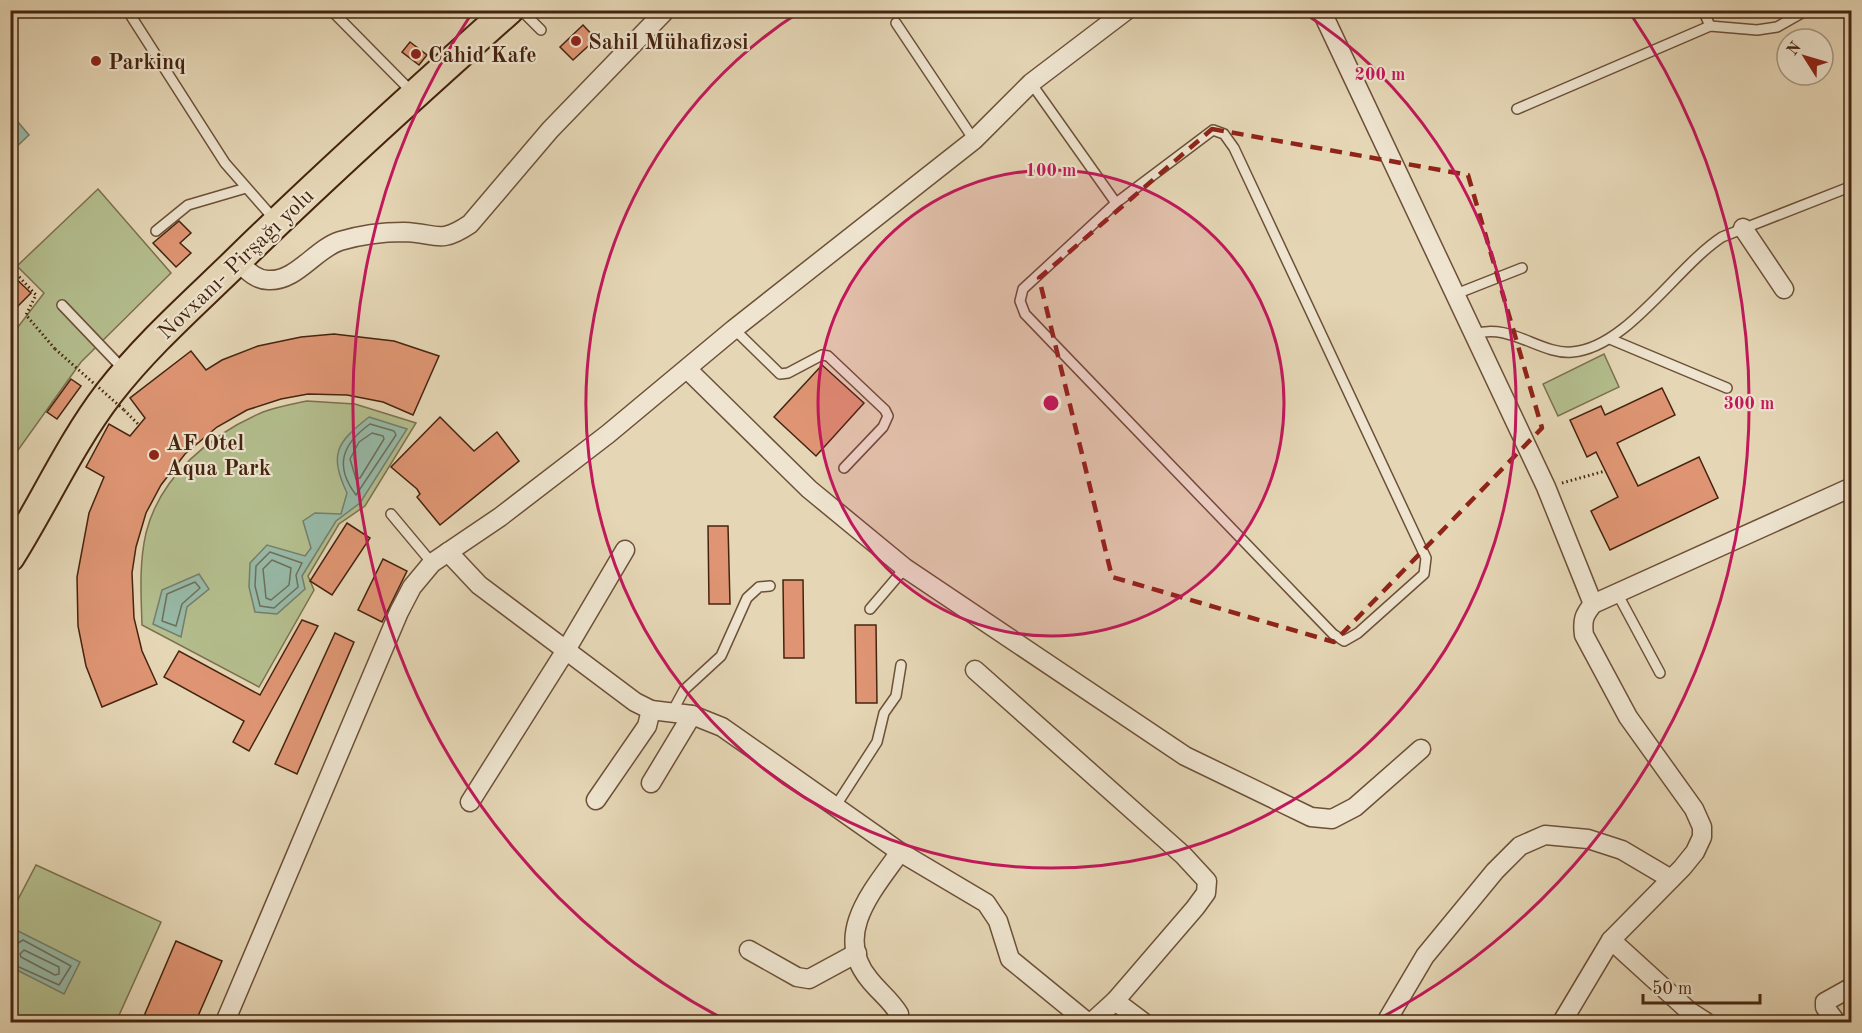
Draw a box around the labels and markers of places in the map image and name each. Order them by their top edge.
place label: Sahil Mühafizəsi [588,32,749,54]
marker: Sahil Mühafizəsi [569,34,583,48]
place label: Cahid Kafe [428,45,537,67]
marker: Cahid Kafe [409,47,423,61]
place label: Parkinq [108,52,186,74]
marker: Parkinq [89,54,103,68]
centre of rings [1041,393,1061,413]
place label: AF Otel Aqua Park [166,433,271,480]
marker: AF Otel Aqua Park [147,448,161,462]

